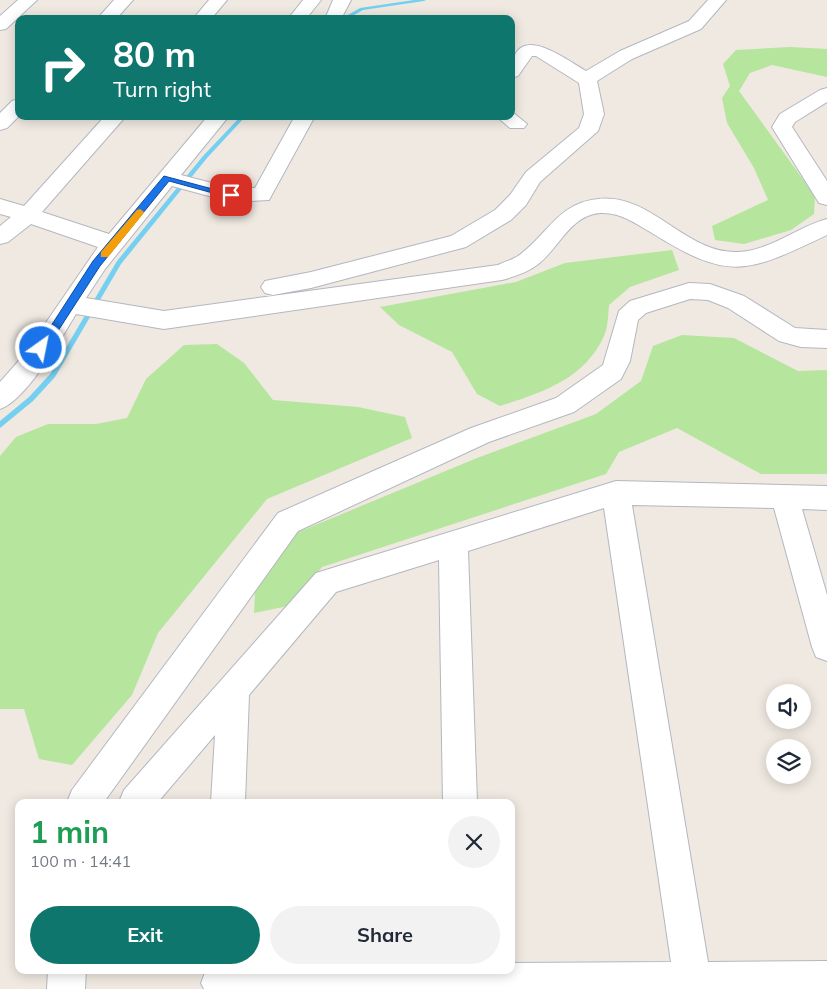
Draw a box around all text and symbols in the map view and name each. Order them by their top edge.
text: 80 m [113,32,196,76]
icon: right [30,35,95,100]
text: Turn right [113,75,211,103]
pin [210,174,252,216]
icon: arrive [217,181,245,209]
position arrow [14,321,66,373]
map controls [766,684,811,784]
button: sound [766,684,811,729]
button: layers [766,739,811,784]
text: 1 min [30,813,109,851]
button: close [448,816,500,868]
text: 100 m · 14:41 [30,851,131,871]
button: Exit [30,906,260,964]
button: Share [270,906,500,964]

